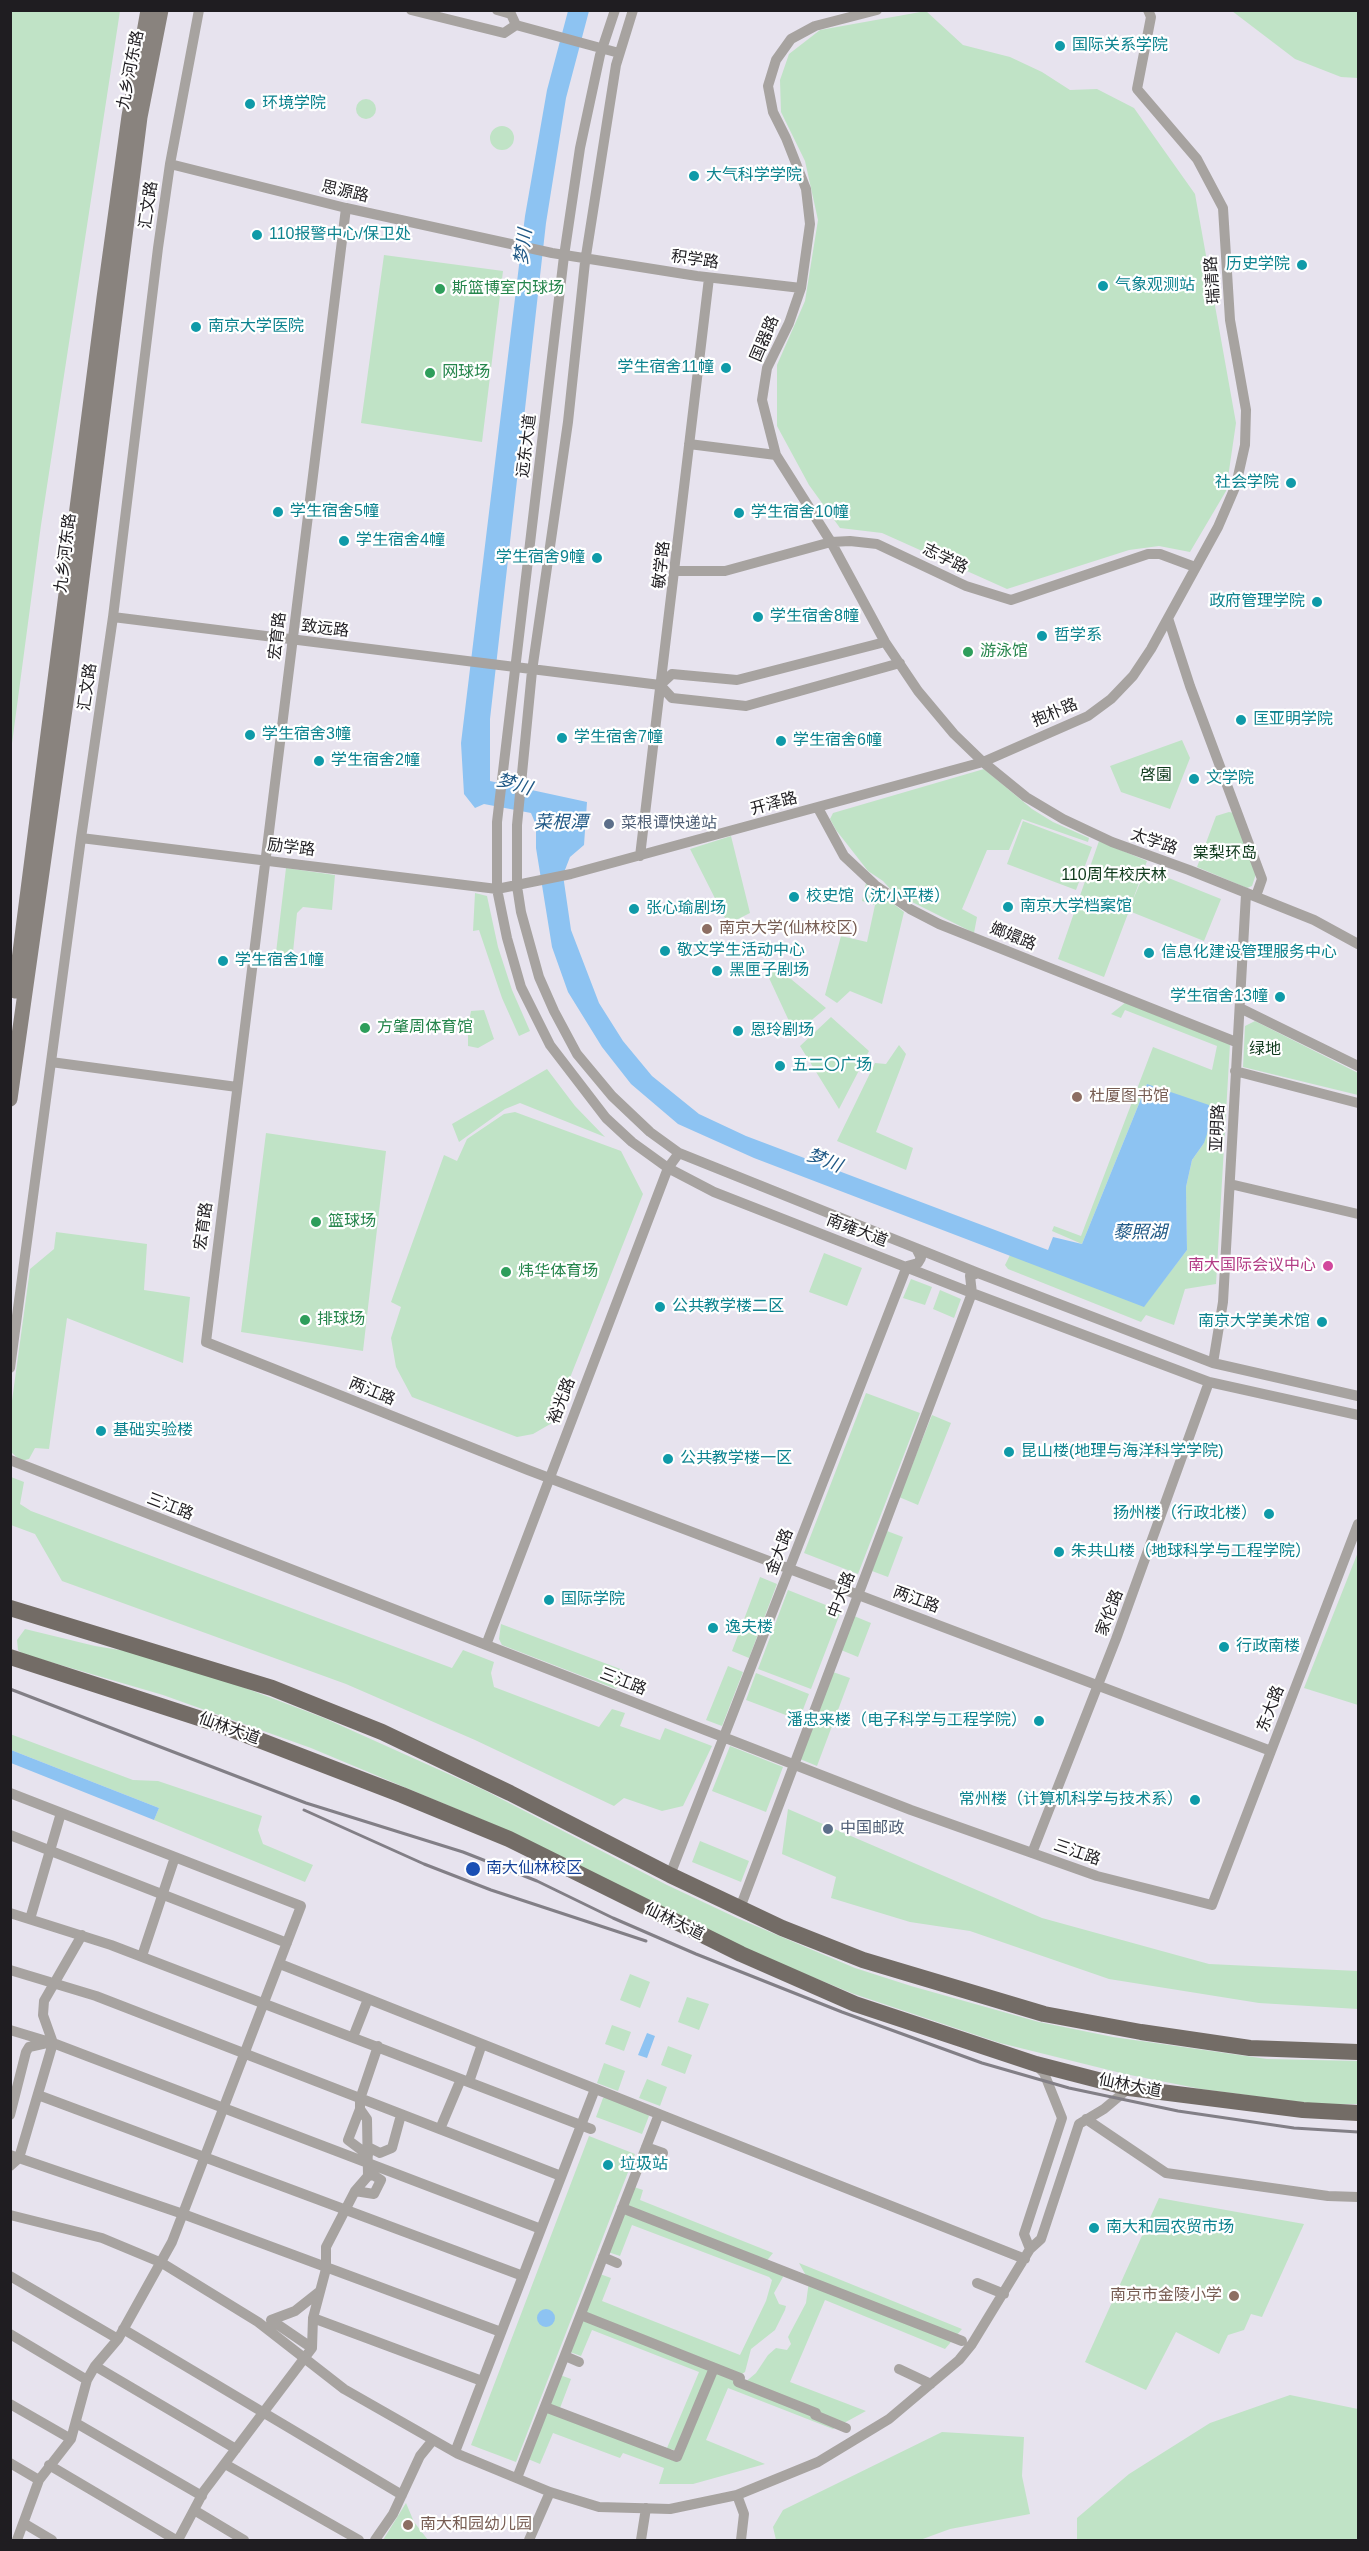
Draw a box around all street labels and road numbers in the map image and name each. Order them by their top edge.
street label: 九乡河东路 [114,29,148,111]
street label: 思源路 [319,177,371,207]
street label: 汇文路 [136,180,162,230]
street label: 积学路 [670,247,720,273]
street label: 瑞清路 [1202,255,1224,305]
street label: 国器路 [747,313,783,365]
street label: 远东大道 [514,413,540,479]
street label: 九乡河东路 [52,512,80,594]
street label: 敏学路 [650,540,674,590]
street label: 志学路 [919,540,971,578]
street label: 宏育路 [266,611,290,661]
street label: 致远路 [300,617,350,641]
street label: 汇文路 [75,662,101,712]
street label: 抱朴路 [1029,695,1081,731]
street label: 开泽路 [748,789,800,819]
street label: 太学路 [1128,825,1180,859]
street label: 励学路 [266,836,316,860]
street label: 嫏嬛路 [987,919,1039,955]
street label: 亚明路 [1207,1104,1229,1152]
street label: 宏育路 [191,1201,217,1251]
street label: 南雍大道 [824,1211,890,1251]
street label: 两江路 [346,1374,398,1410]
street label: 裕光路 [544,1375,580,1427]
street label: 三江路 [144,1489,196,1525]
street label: 金大路 [762,1526,798,1578]
street label: 中大路 [824,1569,860,1621]
street label: 两江路 [890,1583,942,1617]
street label: 家伦路 [1092,1587,1128,1639]
street label: 三江路 [597,1664,649,1700]
street label: 东大路 [1253,1683,1289,1735]
street label: 仙林大道 [196,1709,262,1749]
street label: 三江路 [1051,1836,1103,1870]
street label: 仙林大道 [641,1899,707,1945]
street label: 仙林大道 [1097,2070,1163,2102]

